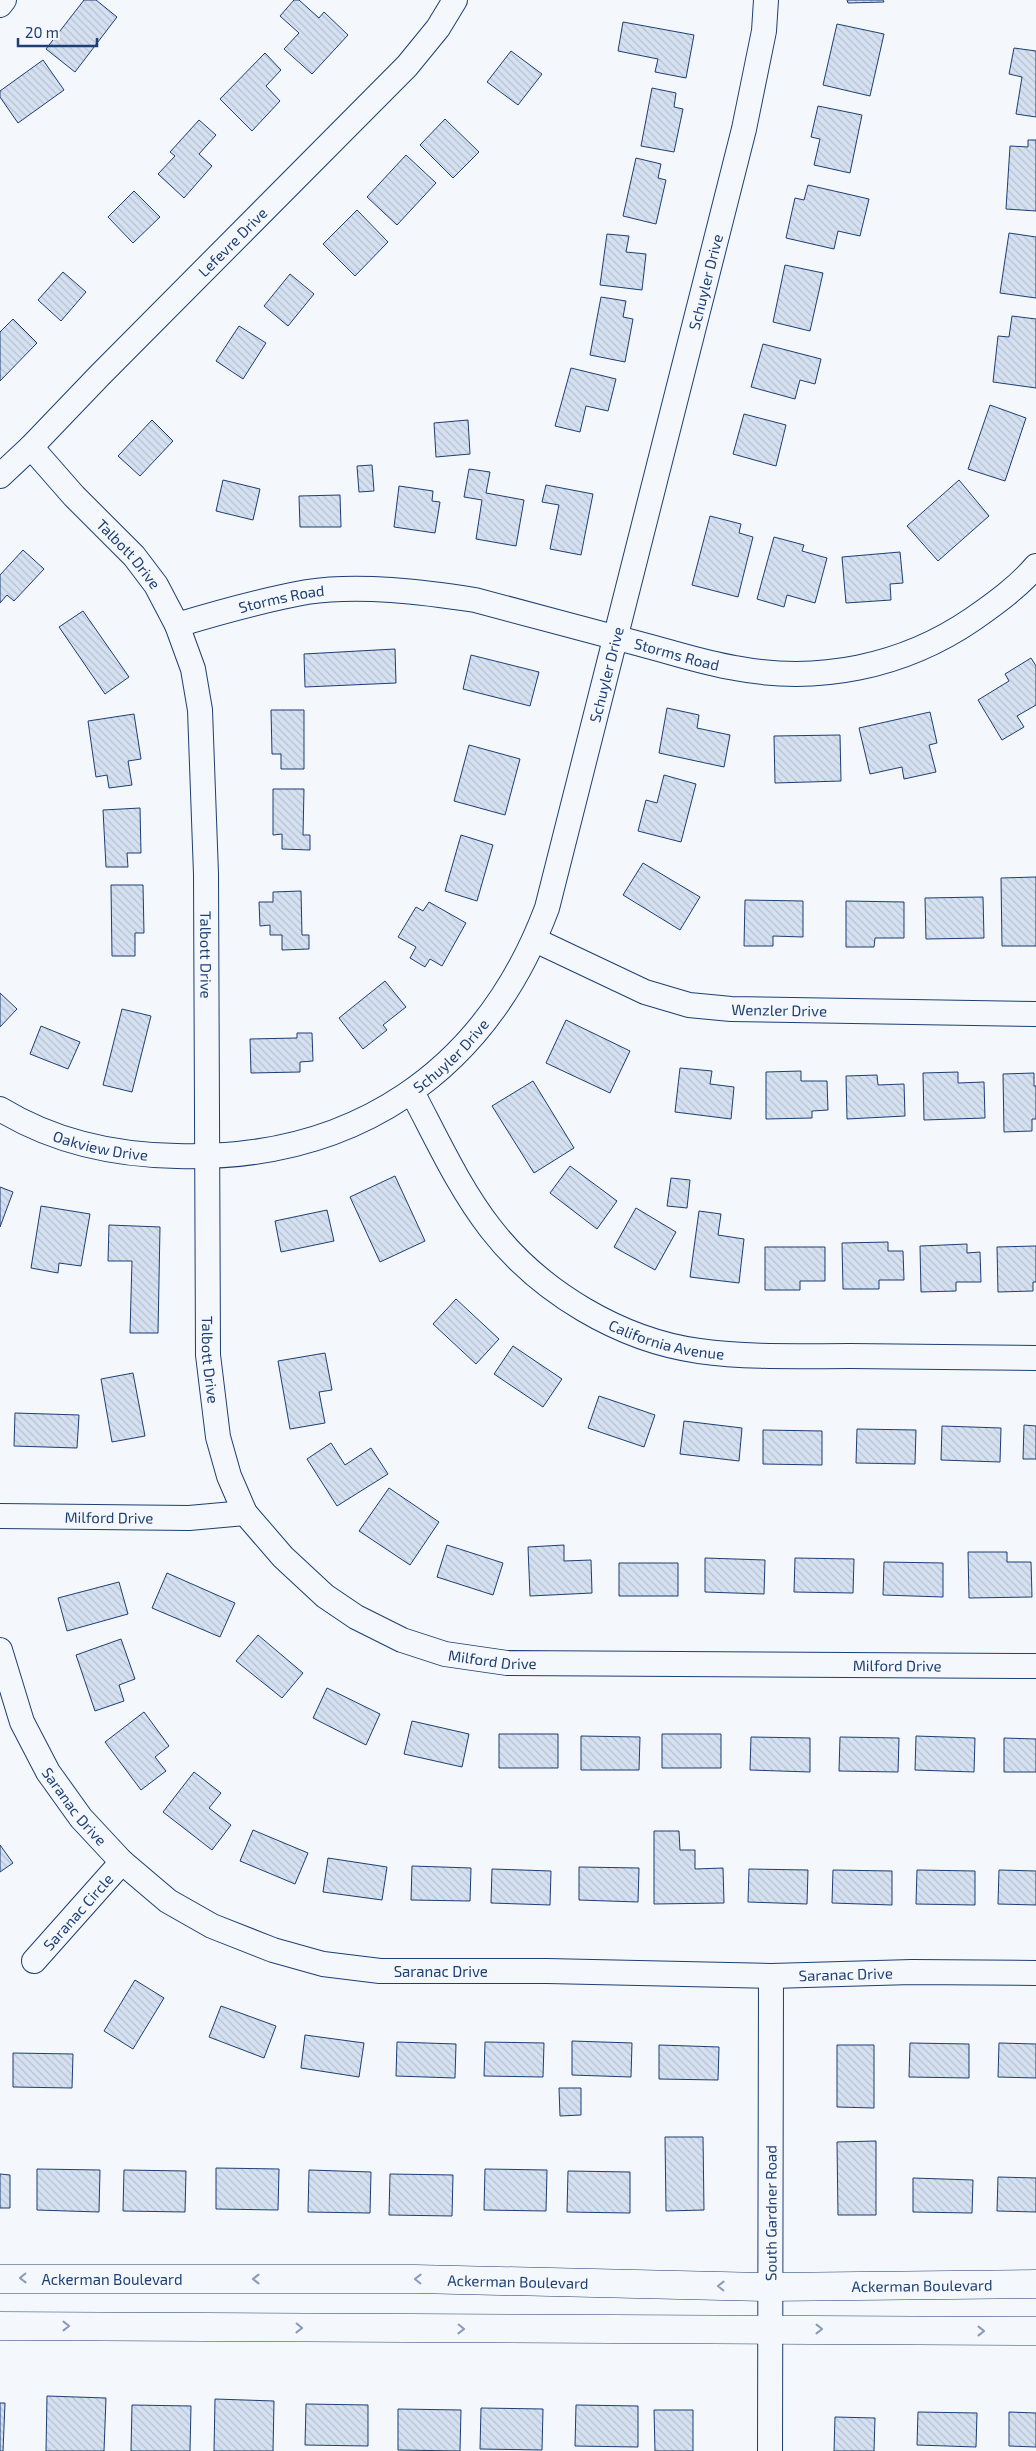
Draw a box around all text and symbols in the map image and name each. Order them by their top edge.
scale bar [18,15,96,47]
text: 20 m [25,23,59,41]
street label: Lefevre Drive [194,203,271,280]
street label: Schuyler Drive [685,232,726,332]
street label: Talbott Drive [93,515,165,592]
street label: Storms Road [237,581,325,616]
street label: Schuyler Drive [585,625,627,724]
street label: Storms Road [632,634,721,674]
street label: Talbott Drive [197,911,216,999]
street label: Wenzler Drive [731,1000,827,1020]
street label: Schuyler Drive [409,1015,492,1096]
street label: Oakview Drive [51,1126,149,1164]
street label: California Avenue [606,1315,725,1363]
street label: Talbott Drive [199,1316,223,1404]
street label: Milford Drive [64,1508,154,1527]
street label: Milford Drive [447,1646,537,1672]
street label: Milford Drive [853,1656,942,1674]
street label: Saranac Drive [38,1764,111,1849]
street label: Saranac Circle [39,1870,117,1954]
street label: Saranac Drive [394,1962,488,1980]
street label: Saranac Drive [798,1964,893,1984]
street label: South Gardner Road [761,2145,780,2281]
street label: Ackerman Boulevard [41,2270,183,2288]
street label: Ackerman Boulevard [447,2271,589,2292]
one-way arrow [19,2273,27,2284]
one-way arrow [252,2274,260,2284]
one-way arrow [414,2274,422,2284]
street label: Ackerman Boulevard [851,2275,993,2295]
one-way arrow [717,2281,724,2291]
one-way arrow [62,2321,70,2331]
one-way arrow [295,2323,303,2333]
one-way arrow [457,2324,465,2335]
one-way arrow [815,2324,823,2334]
one-way arrow [978,2326,985,2336]

